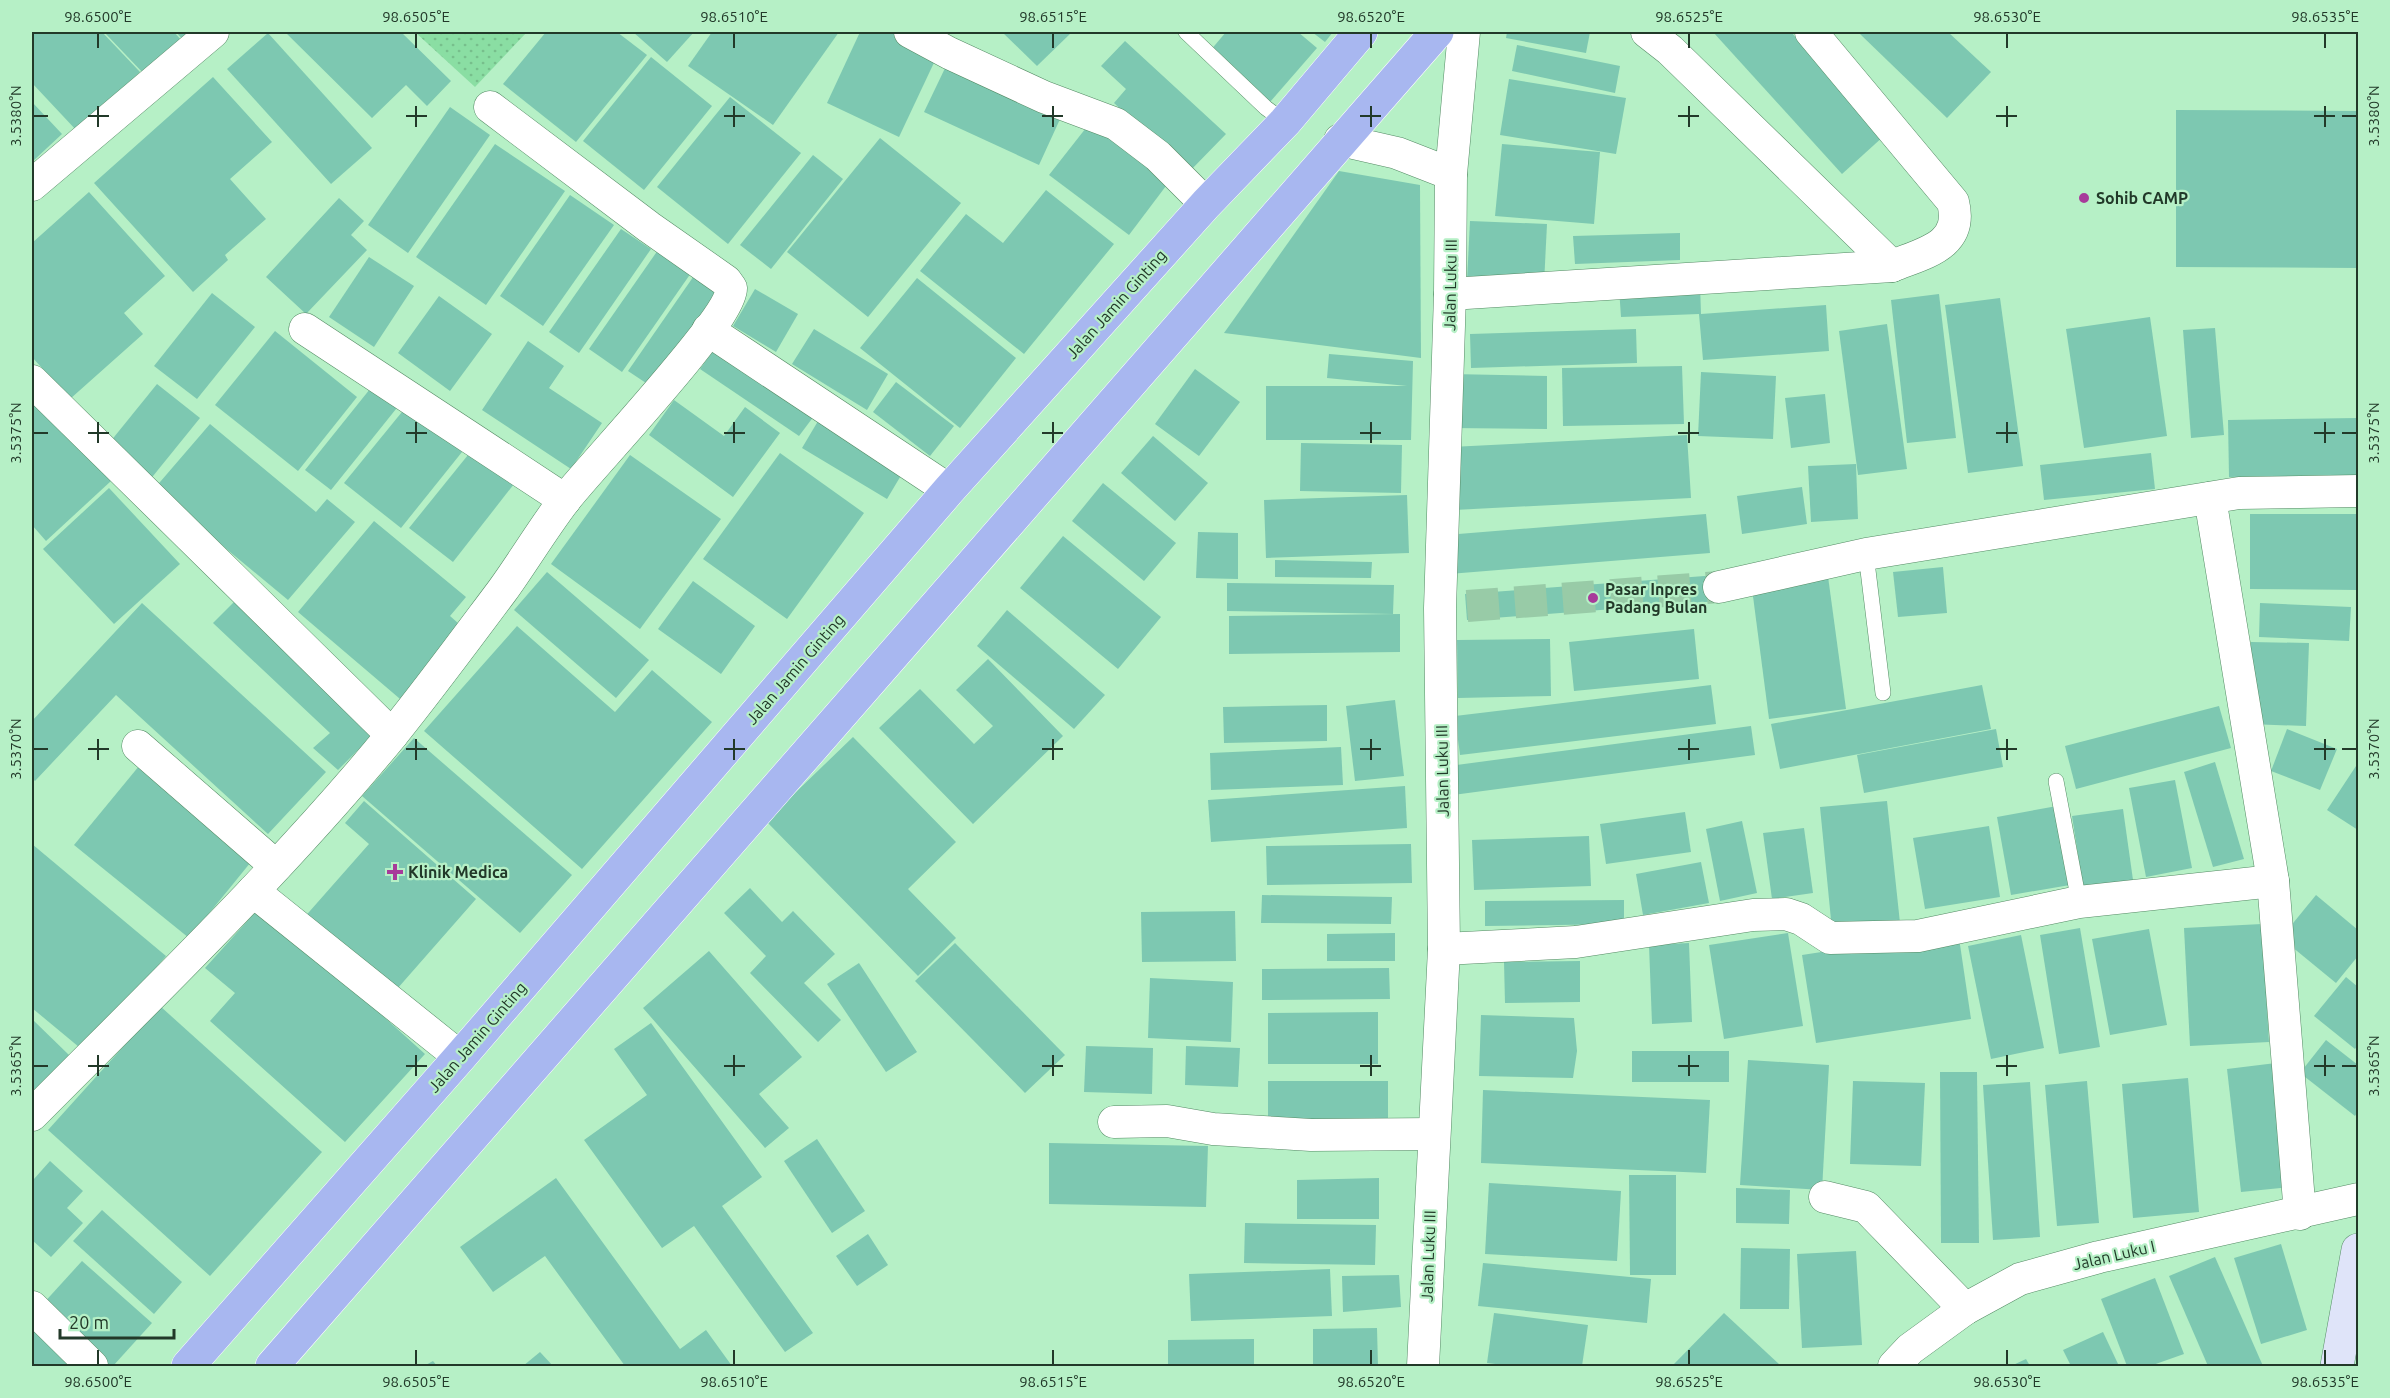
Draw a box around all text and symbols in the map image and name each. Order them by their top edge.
text: 98.6500°E [64,8,132,25]
text: 98.6505°E [382,8,450,25]
text: 98.6510°E [700,8,768,25]
text: 98.6515°E [1019,8,1087,25]
text: 98.6520°E [1337,8,1405,25]
text: 98.6525°E [1655,8,1723,25]
text: 98.6530°E [1973,8,2041,25]
text: 98.6535°E [2291,8,2359,25]
text: 3.5380°N [7,85,24,147]
text: 3.5380°N [2365,85,2382,147]
place label: Sohib CAMP [2096,189,2188,207]
marker: Sohib CAMP [2077,191,2091,205]
street label: Jalan Luku III [1440,239,1460,331]
street label: Jalan Jamin Ginting [1062,246,1170,362]
text: 3.5375°N [7,402,24,464]
text: 3.5375°N [2365,402,2382,464]
place label: Pasar Inpres Padang Bulan [1605,580,1707,616]
marker: Pasar Inpres Padang Bulan [1586,591,1600,605]
street label: Jalan Jamin Ginting [742,610,848,728]
text: 3.5370°N [7,718,24,780]
text: 3.5370°N [2365,718,2382,780]
street label: Jalan Luku III [1432,725,1452,817]
marker: Klinik Medica [386,863,404,881]
place label: Klinik Medica [408,863,508,881]
street label: Jalan Jamin Ginting [424,978,530,1096]
text: 3.5365°N [7,1035,24,1097]
text: 3.5365°N [2365,1035,2382,1097]
street label: Jalan Luku III [1417,1210,1439,1302]
street label: Jalan Luku I [2071,1237,2157,1273]
scale bar [60,1302,174,1340]
text: 20 m [69,1312,109,1332]
text: 98.6500°E [64,1373,132,1390]
text: 98.6505°E [382,1373,450,1390]
text: 98.6510°E [700,1373,768,1390]
text: 98.6515°E [1019,1373,1087,1390]
text: 98.6520°E [1337,1373,1405,1390]
text: 98.6525°E [1655,1373,1723,1390]
text: 98.6530°E [1973,1373,2041,1390]
text: 98.6535°E [2291,1373,2359,1390]

